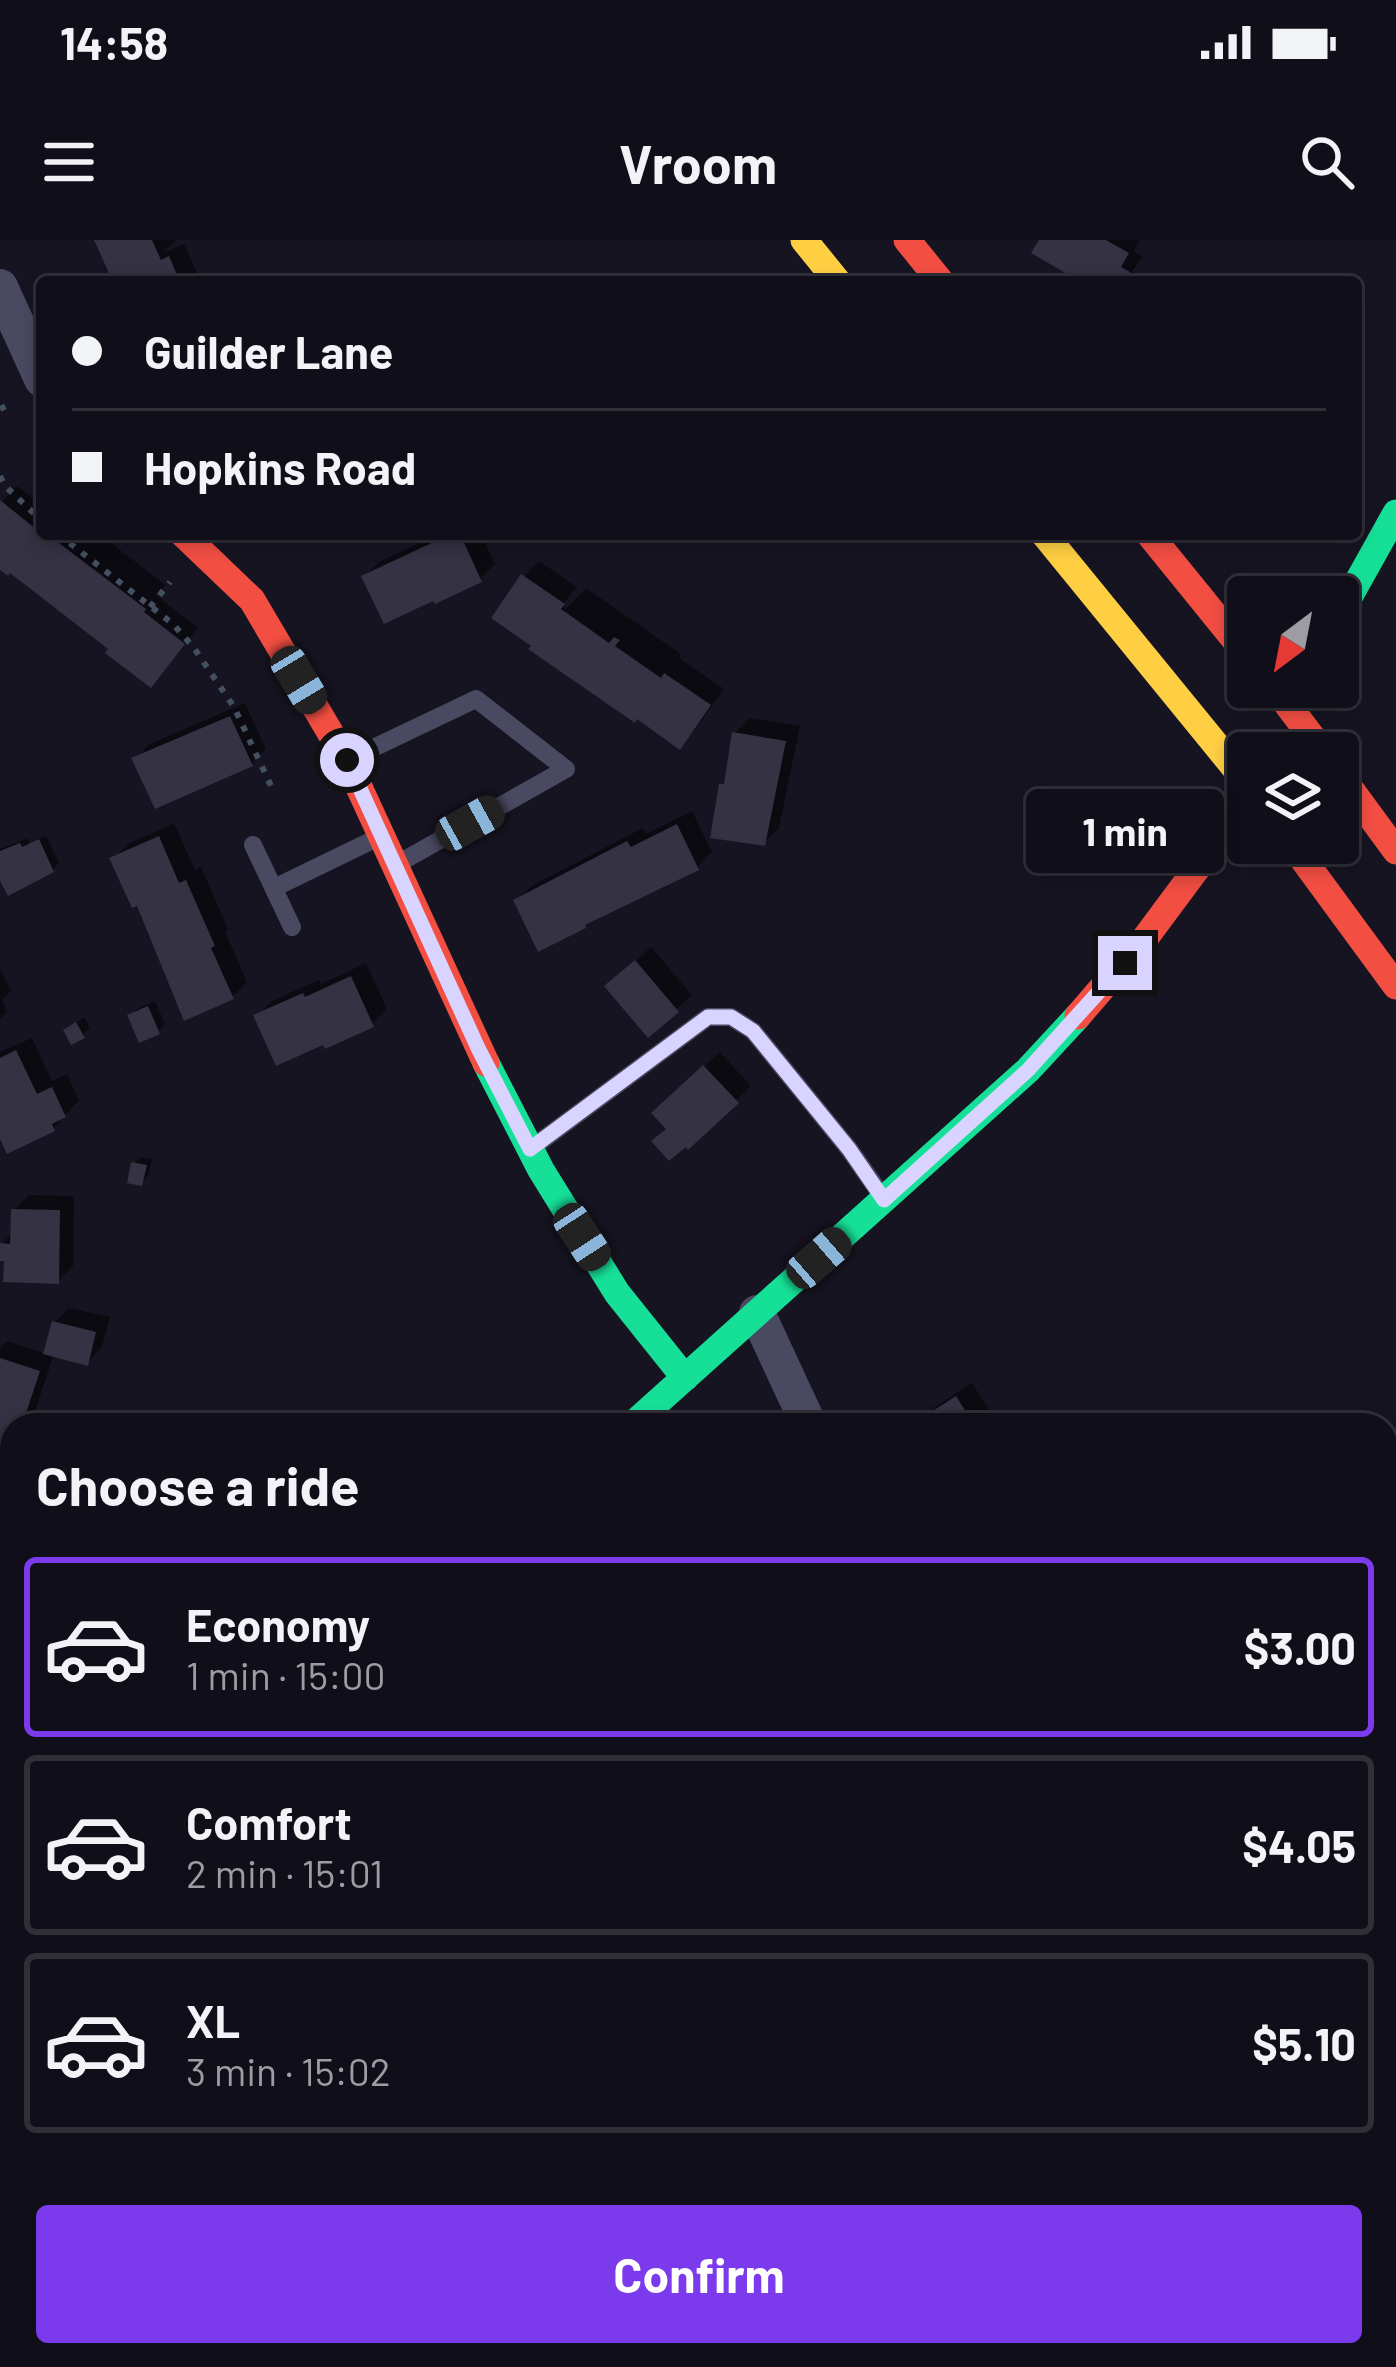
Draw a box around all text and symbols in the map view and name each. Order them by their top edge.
text: 14:58 [60,15,168,69]
icon: menu [36,129,102,195]
icon: search [1294,129,1360,195]
text: Vroom [619,130,777,195]
text: Guilder Lane [144,324,393,378]
text: Hopkins Road [144,440,416,494]
north arrow [1227,576,1359,708]
map controls [1227,576,1359,864]
car [265,640,333,720]
button: layers [1227,732,1359,864]
route start [320,733,374,787]
callout: 1 min [1026,789,1224,873]
car [430,790,510,856]
text: 1 min [1082,807,1168,854]
route end [1098,936,1152,990]
car [547,1197,617,1277]
car [780,1221,858,1295]
text: Choose a ride [36,1452,360,1517]
icon: car [42,1593,150,1701]
text: Economy [186,1597,370,1651]
text: $3.00 [1244,1620,1356,1674]
text: 1 min · 15:00 [186,1651,385,1698]
icon: car [42,1791,150,1899]
text: Comfort [186,1795,352,1849]
text: $4.05 [1242,1818,1356,1872]
text: 2 min · 15:01 [186,1849,383,1896]
icon: car [42,1989,150,2097]
text: XL [186,1993,240,2047]
text: $5.10 [1252,2016,1356,2070]
text: 3 min · 15:02 [186,2047,391,2094]
button: Confirm [36,2205,1362,2343]

